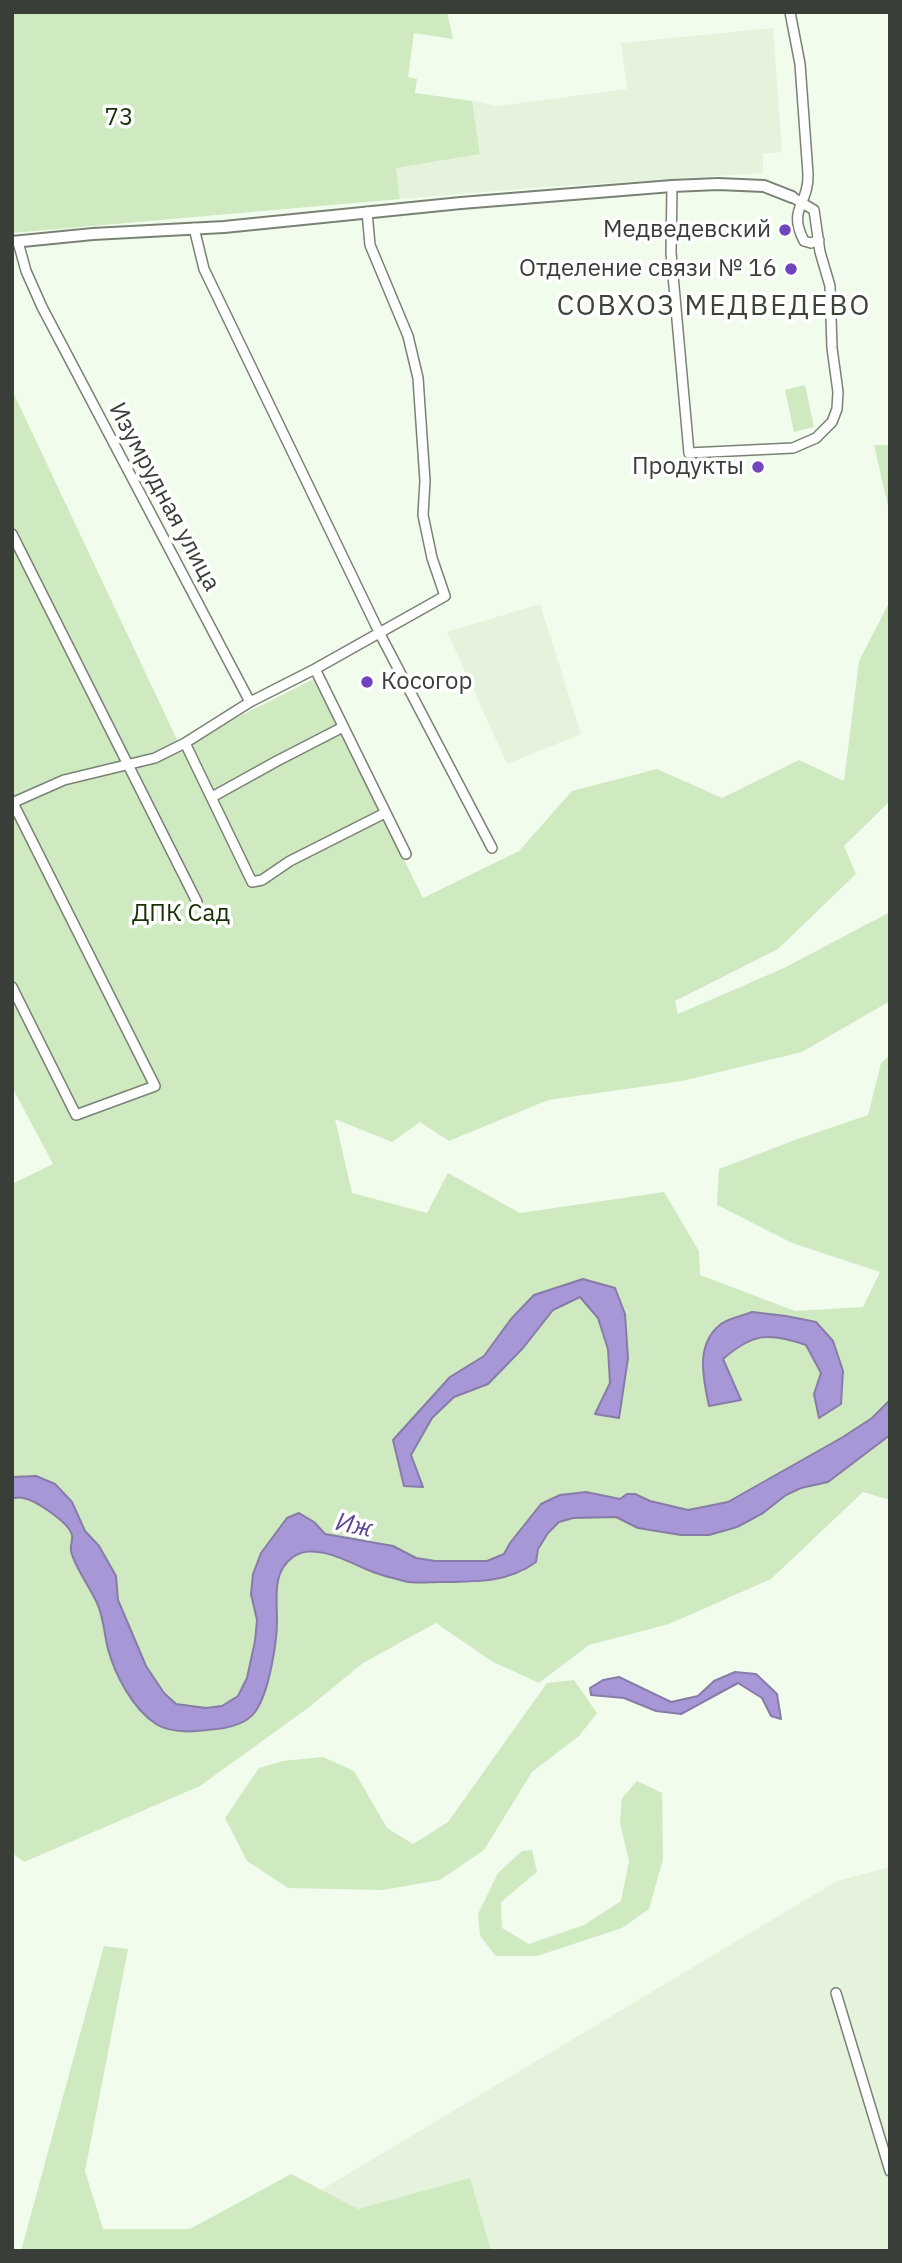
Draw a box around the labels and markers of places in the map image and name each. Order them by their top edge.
place label: Медведевский [603,216,771,244]
marker: Медведевский [777,222,793,238]
place label: Отделение связи № 16 [519,255,777,283]
marker: Отделение связи № 16 [783,261,799,277]
place label: Продукты [632,453,744,481]
marker: Продукты [750,459,766,475]
place label: Косогор [381,668,472,696]
marker: Косогор [359,674,375,690]

